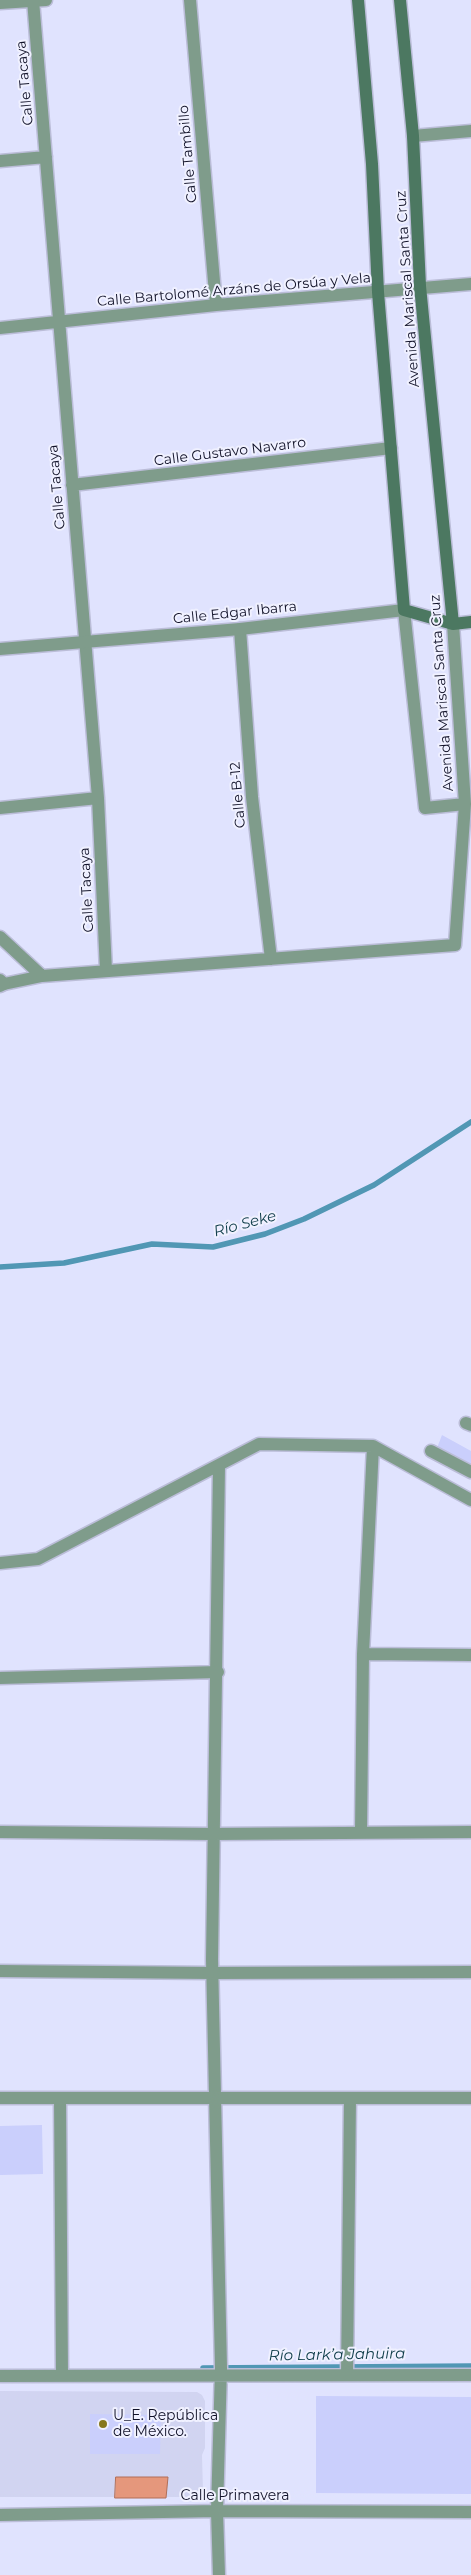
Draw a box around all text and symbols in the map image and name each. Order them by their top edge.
street label: Calle Tacaya [13,40,37,126]
street label: Calle Tambillo [175,104,201,204]
street label: Avenida Mariscal Santa Cruz [393,190,423,388]
street label: Calle Bartolomé Arzáns de Orsúa y Vela [96,270,372,310]
street label: Calle Gustavo Navarro [153,434,307,470]
street label: Calle Tacaya [45,444,69,530]
street label: Avenida Mariscal Santa Cruz [427,594,457,792]
street label: Calle Edgar Ibarra [172,598,298,628]
street label: Calle B-12 [227,761,249,829]
street label: Calle Tacaya [76,847,98,933]
water label: Río Seke [212,1207,278,1241]
water label: Río Lark’a Jahuira [269,2345,405,2365]
place label: U_E. República de México. [113,2408,218,2440]
marker: U_E. República de México. [97,2418,109,2430]
street label: Calle Primavera [181,2488,289,2504]

